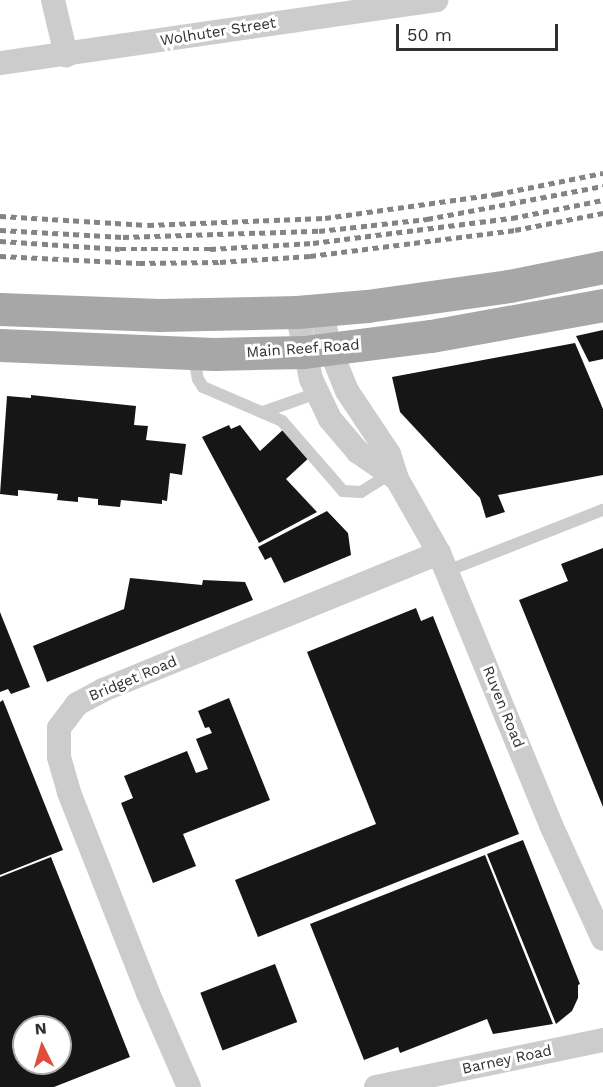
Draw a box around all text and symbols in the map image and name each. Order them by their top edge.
scale bar [399,12,561,50]
street label: Wolhuter Street [159,14,277,50]
text: 50 m [407,24,452,45]
street label: Main Reef Road [245,336,361,362]
street label: Bridget Road [86,652,180,706]
street label: Ruven Road [478,664,528,750]
north arrow [12,1015,72,1075]
text: N [34,1019,47,1039]
street label: Barney Road [460,1042,554,1078]

